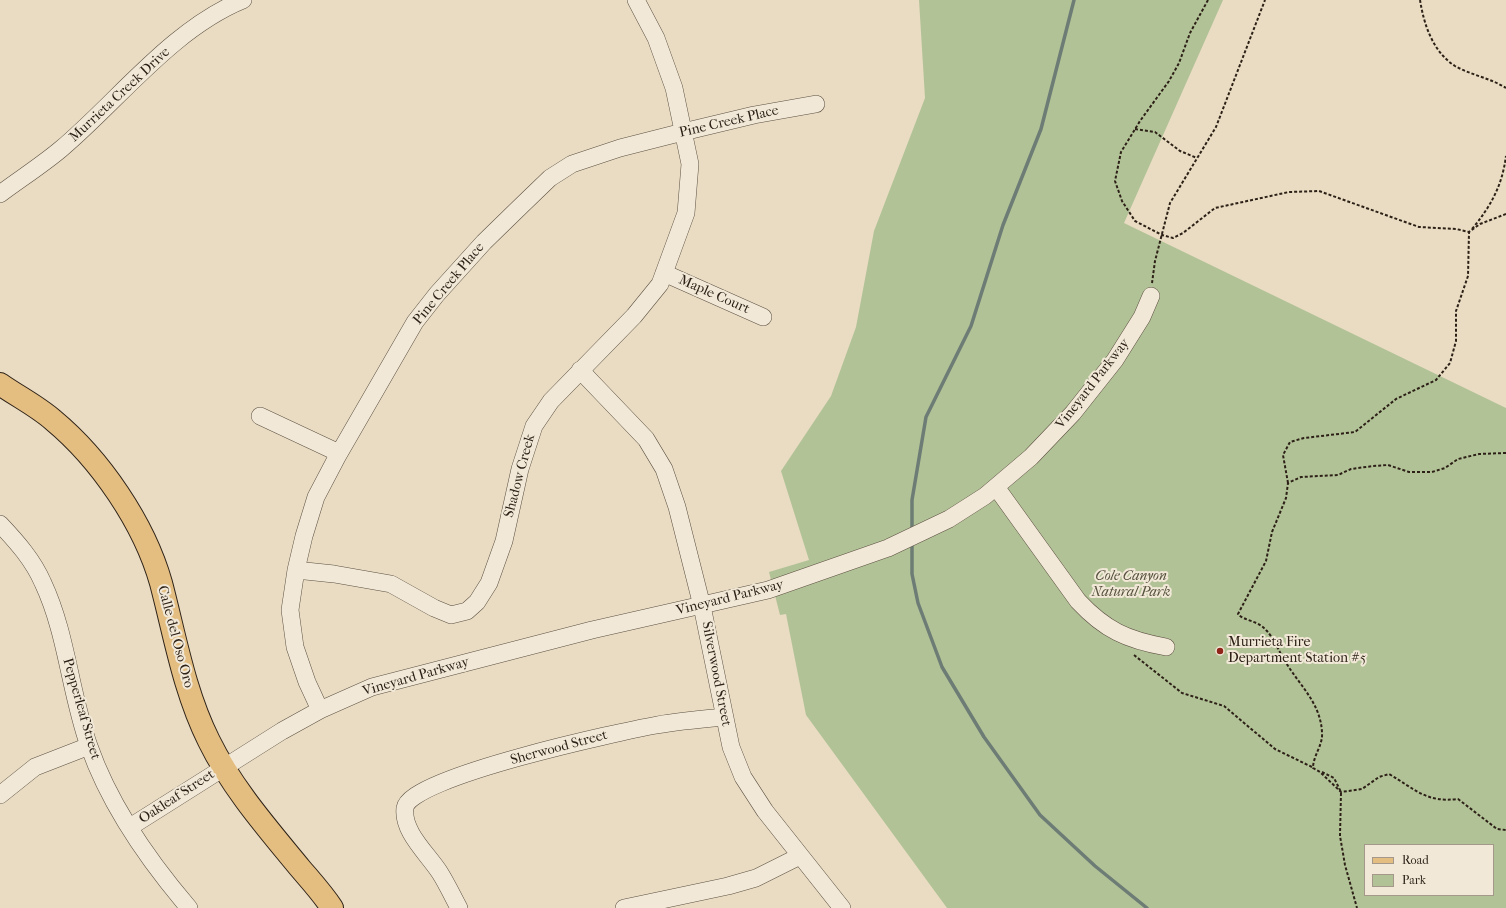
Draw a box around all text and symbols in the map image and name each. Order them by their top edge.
street label: Murrieta Creek Drive [66,44,174,146]
street label: Pine Creek Place [678,102,780,142]
street label: Pine Creek Place [410,240,488,328]
street label: Maple Court [676,272,752,318]
street label: Vineyard Parkway [1053,336,1133,432]
street label: Shadow Creek [501,432,539,520]
park label: Cole Canyon Natural Park [1092,569,1170,602]
street label: Vineyard Parkway [675,577,785,619]
street label: Calle del Oso Oro [153,584,197,690]
street label: Silverwood Street [698,620,734,728]
place label: Murrieta Fire Department Station #5 [1228,635,1366,668]
marker: Murrieta Fire Department Station #5 [1215,646,1225,656]
street label: Vineyard Parkway [361,654,471,700]
street label: Pepperleaf Street [58,656,104,762]
street label: Sherwood Street [509,727,609,769]
street label: Oakleaf Street [136,766,218,828]
legend [1364,844,1494,896]
text: Road [1402,853,1429,867]
text: Park [1402,873,1426,887]

